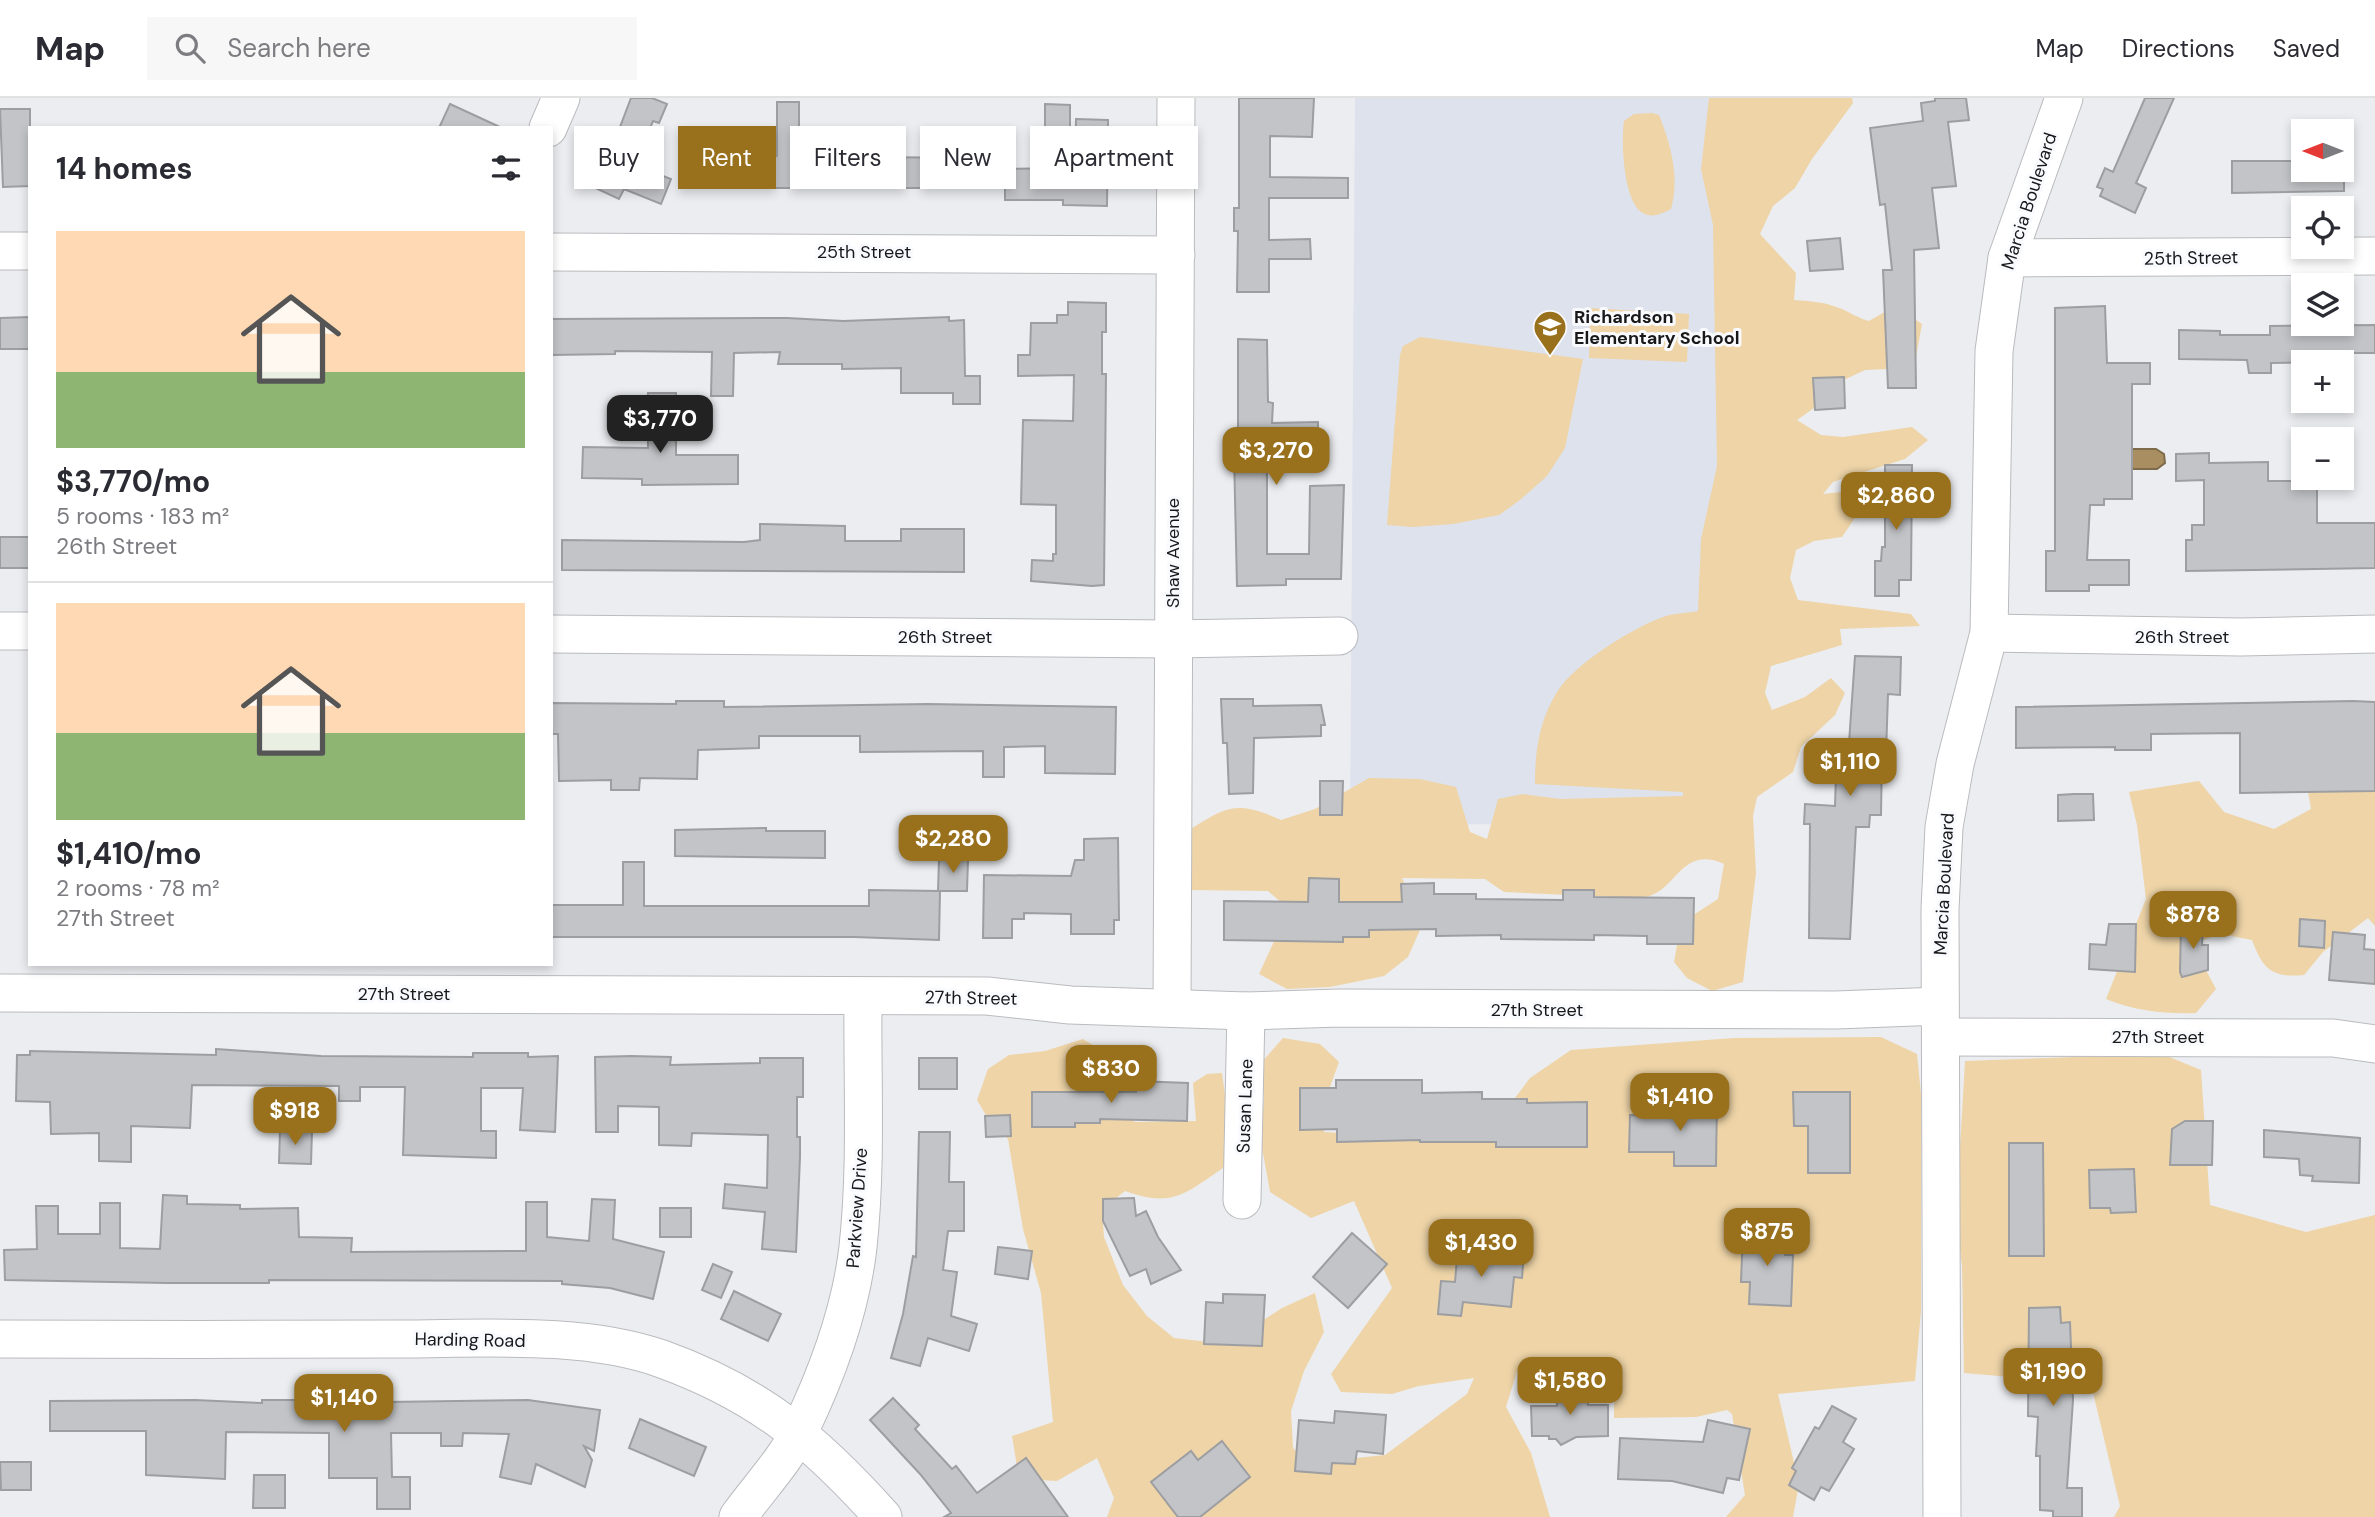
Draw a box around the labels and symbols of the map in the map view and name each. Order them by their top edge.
north arrow [2291,119,2354,182]
street label: Marcia Boulevard [1996,129,2062,273]
street label: 25th Street [817,240,911,264]
street label: 25th Street [2144,245,2238,271]
place label: Richardson Elementary School [1574,305,1740,350]
school or university icon: Richardson Elementary School [1531,308,1569,357]
pin: $3,770 [603,396,717,455]
pin: $3,270 [1219,428,1333,487]
pin: $2,860 [1839,472,1953,532]
street label: Shaw Avenue [1161,498,1185,608]
street label: 26th Street [898,625,992,649]
street label: 26th Street [2135,625,2229,649]
pin: $1,110 [1793,738,1907,798]
street label: Marcia Boulevard [1928,812,1960,956]
pin: $2,280 [896,816,1010,875]
pin: $878 [2152,892,2234,951]
street label: 27th Street [358,982,450,1006]
street label: 27th Street [924,985,1018,1011]
street label: 27th Street [1491,998,1583,1022]
street label: 27th Street [2112,1025,2204,1049]
pin: $830 [1070,1046,1152,1105]
street label: Susan Lane [1231,1058,1259,1154]
pin: $1,410 [1623,1074,1737,1133]
pin: $918 [254,1088,336,1147]
street label: Parkview Drive [841,1147,873,1269]
pin: $875 [1726,1208,1808,1268]
pin: $1,430 [1424,1220,1538,1279]
street label: Harding Road [414,1327,526,1353]
pin: $1,190 [1996,1348,2110,1408]
pin: $1,580 [1513,1358,1627,1417]
pin: $1,140 [287,1374,401,1434]

